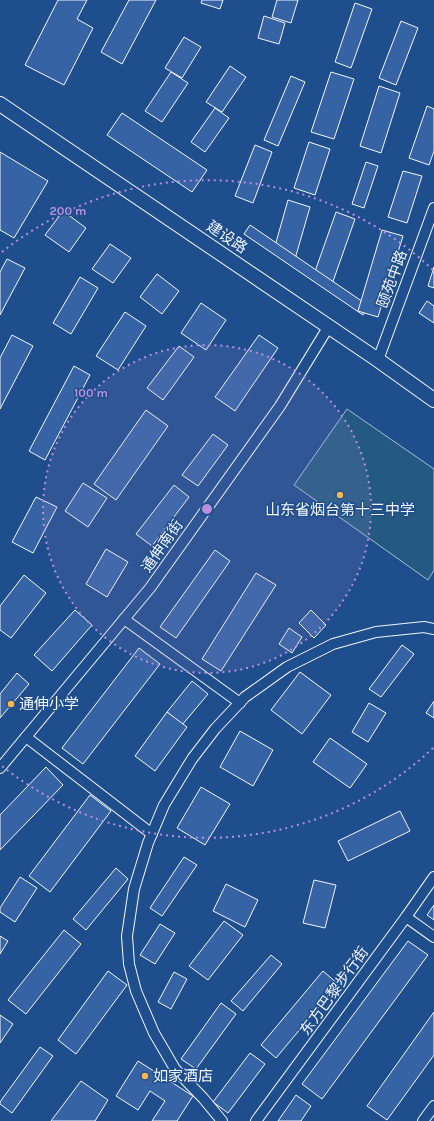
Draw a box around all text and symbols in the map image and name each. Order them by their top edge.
text: 200 m [50,204,86,218]
street label: 建设路 [203,217,251,257]
street label: 颐苑中路 [373,248,411,310]
text: 100 m [74,386,108,400]
marker: 山东省烟台第十三中学 [335,490,345,500]
place label: 山东省烟台第十三中学 [265,501,415,519]
centre of rings [200,502,214,516]
street label: 通伸南街 [137,516,187,576]
place label: 通伸小学 [19,695,79,713]
marker: 通伸小学 [6,699,16,709]
street label: 东方巴黎步行街 [296,943,372,1039]
place label: 如家酒店 [153,1067,213,1085]
marker: 如家酒店 [140,1071,150,1081]

